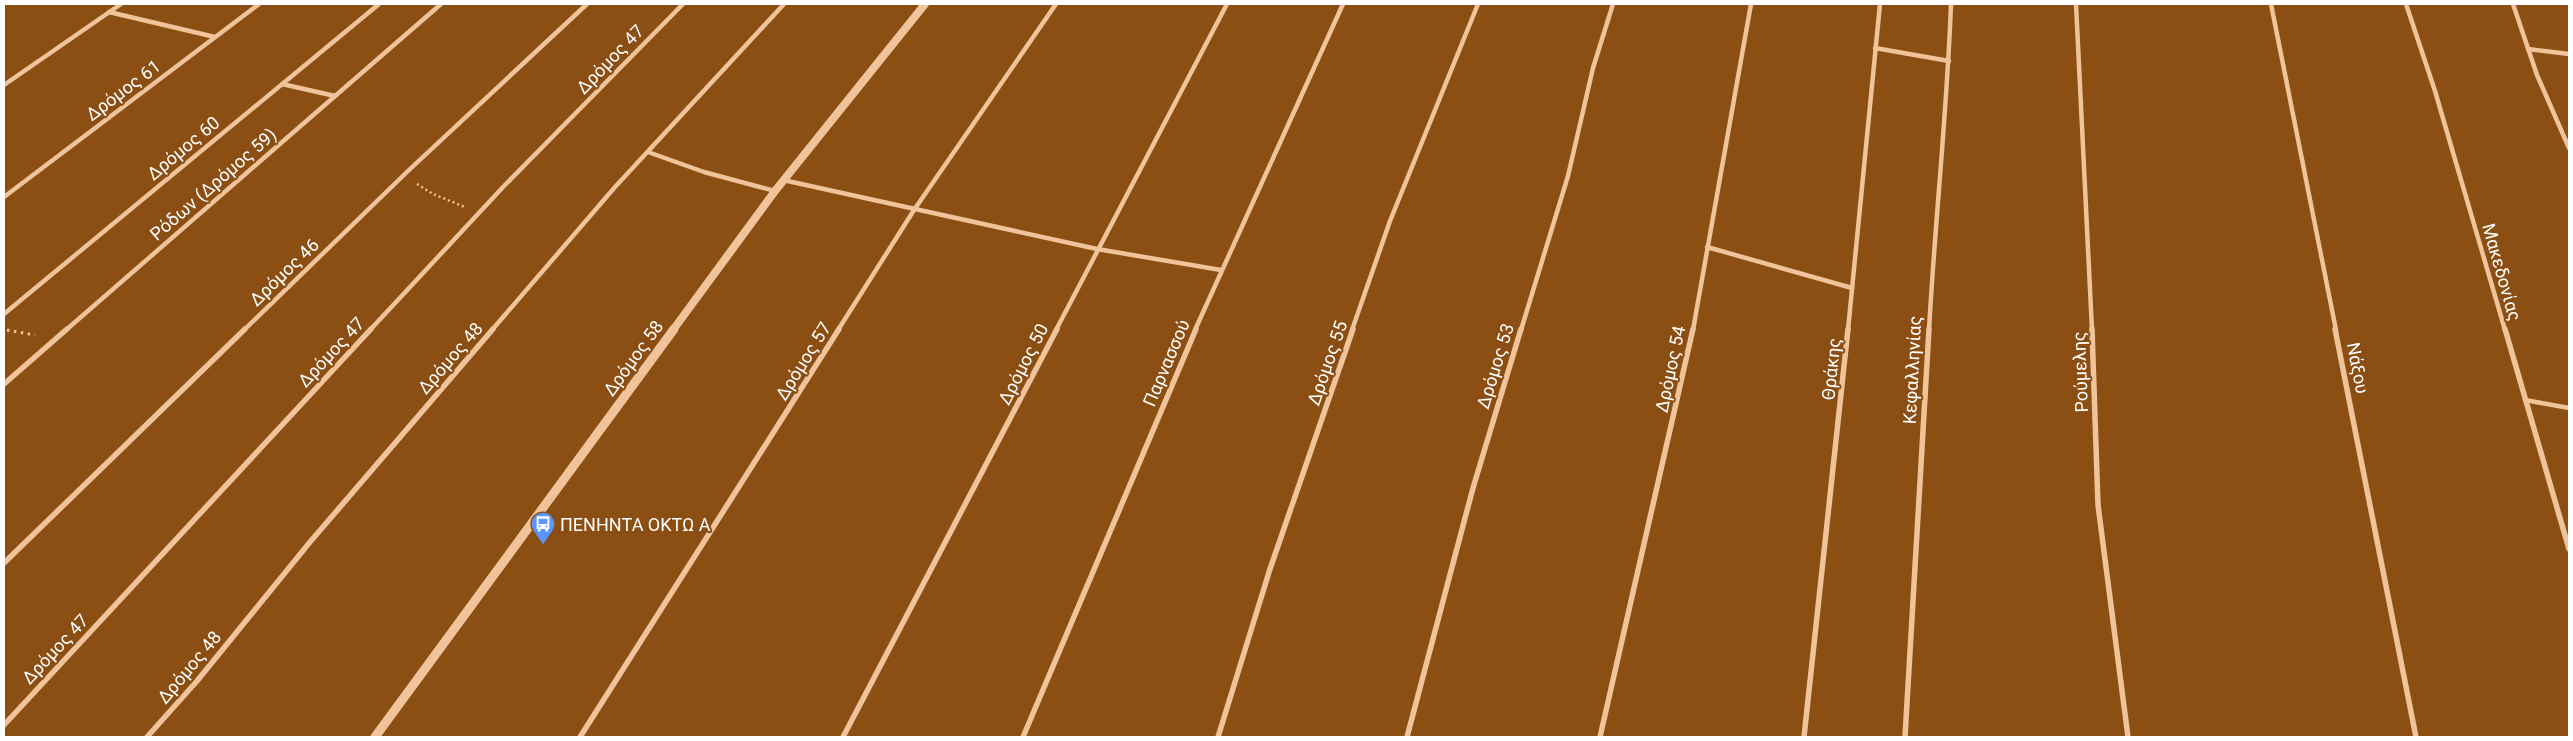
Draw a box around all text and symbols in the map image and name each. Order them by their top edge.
street label: Δρόμος 47 [572,20,648,98]
street label: Δρόμος 61 [82,55,164,125]
street label: Δρόμος 60 [143,112,223,184]
street label: Ρόδων (Δρόμος 59) [146,124,281,245]
street label: Μακεδονίας [2478,221,2526,323]
street label: Δρόμος 46 [245,234,323,310]
street label: Δρόμος 47 [293,313,369,391]
street label: Κεφαλληνίας [1899,315,1925,425]
street label: Δρόμος 58 [599,316,667,400]
street label: Παρνασσού [1138,316,1194,410]
street label: Δρόμος 48 [413,318,487,398]
street label: Δρόμος 57 [771,318,835,404]
street label: Δρόμος 55 [1303,318,1351,408]
street label: Δρόμος 50 [994,320,1052,408]
street label: Δρόμος 53 [1472,321,1518,411]
street label: Δρόμος 54 [1651,324,1689,414]
street label: Ρούμελης [2068,331,2092,413]
street label: Θράκης [1817,337,1845,401]
street label: Νάξου [2343,341,2373,395]
bus stop icon: ΠΕΝΗΝΤΑ ΟΚΤΩ Α [530,511,556,545]
place label: ΠΕΝΗΝΤΑ ΟΚΤΩ Α [560,514,711,535]
street label: Δρόμος 47 [17,610,93,688]
street label: Δρόμος 48 [153,627,225,707]

